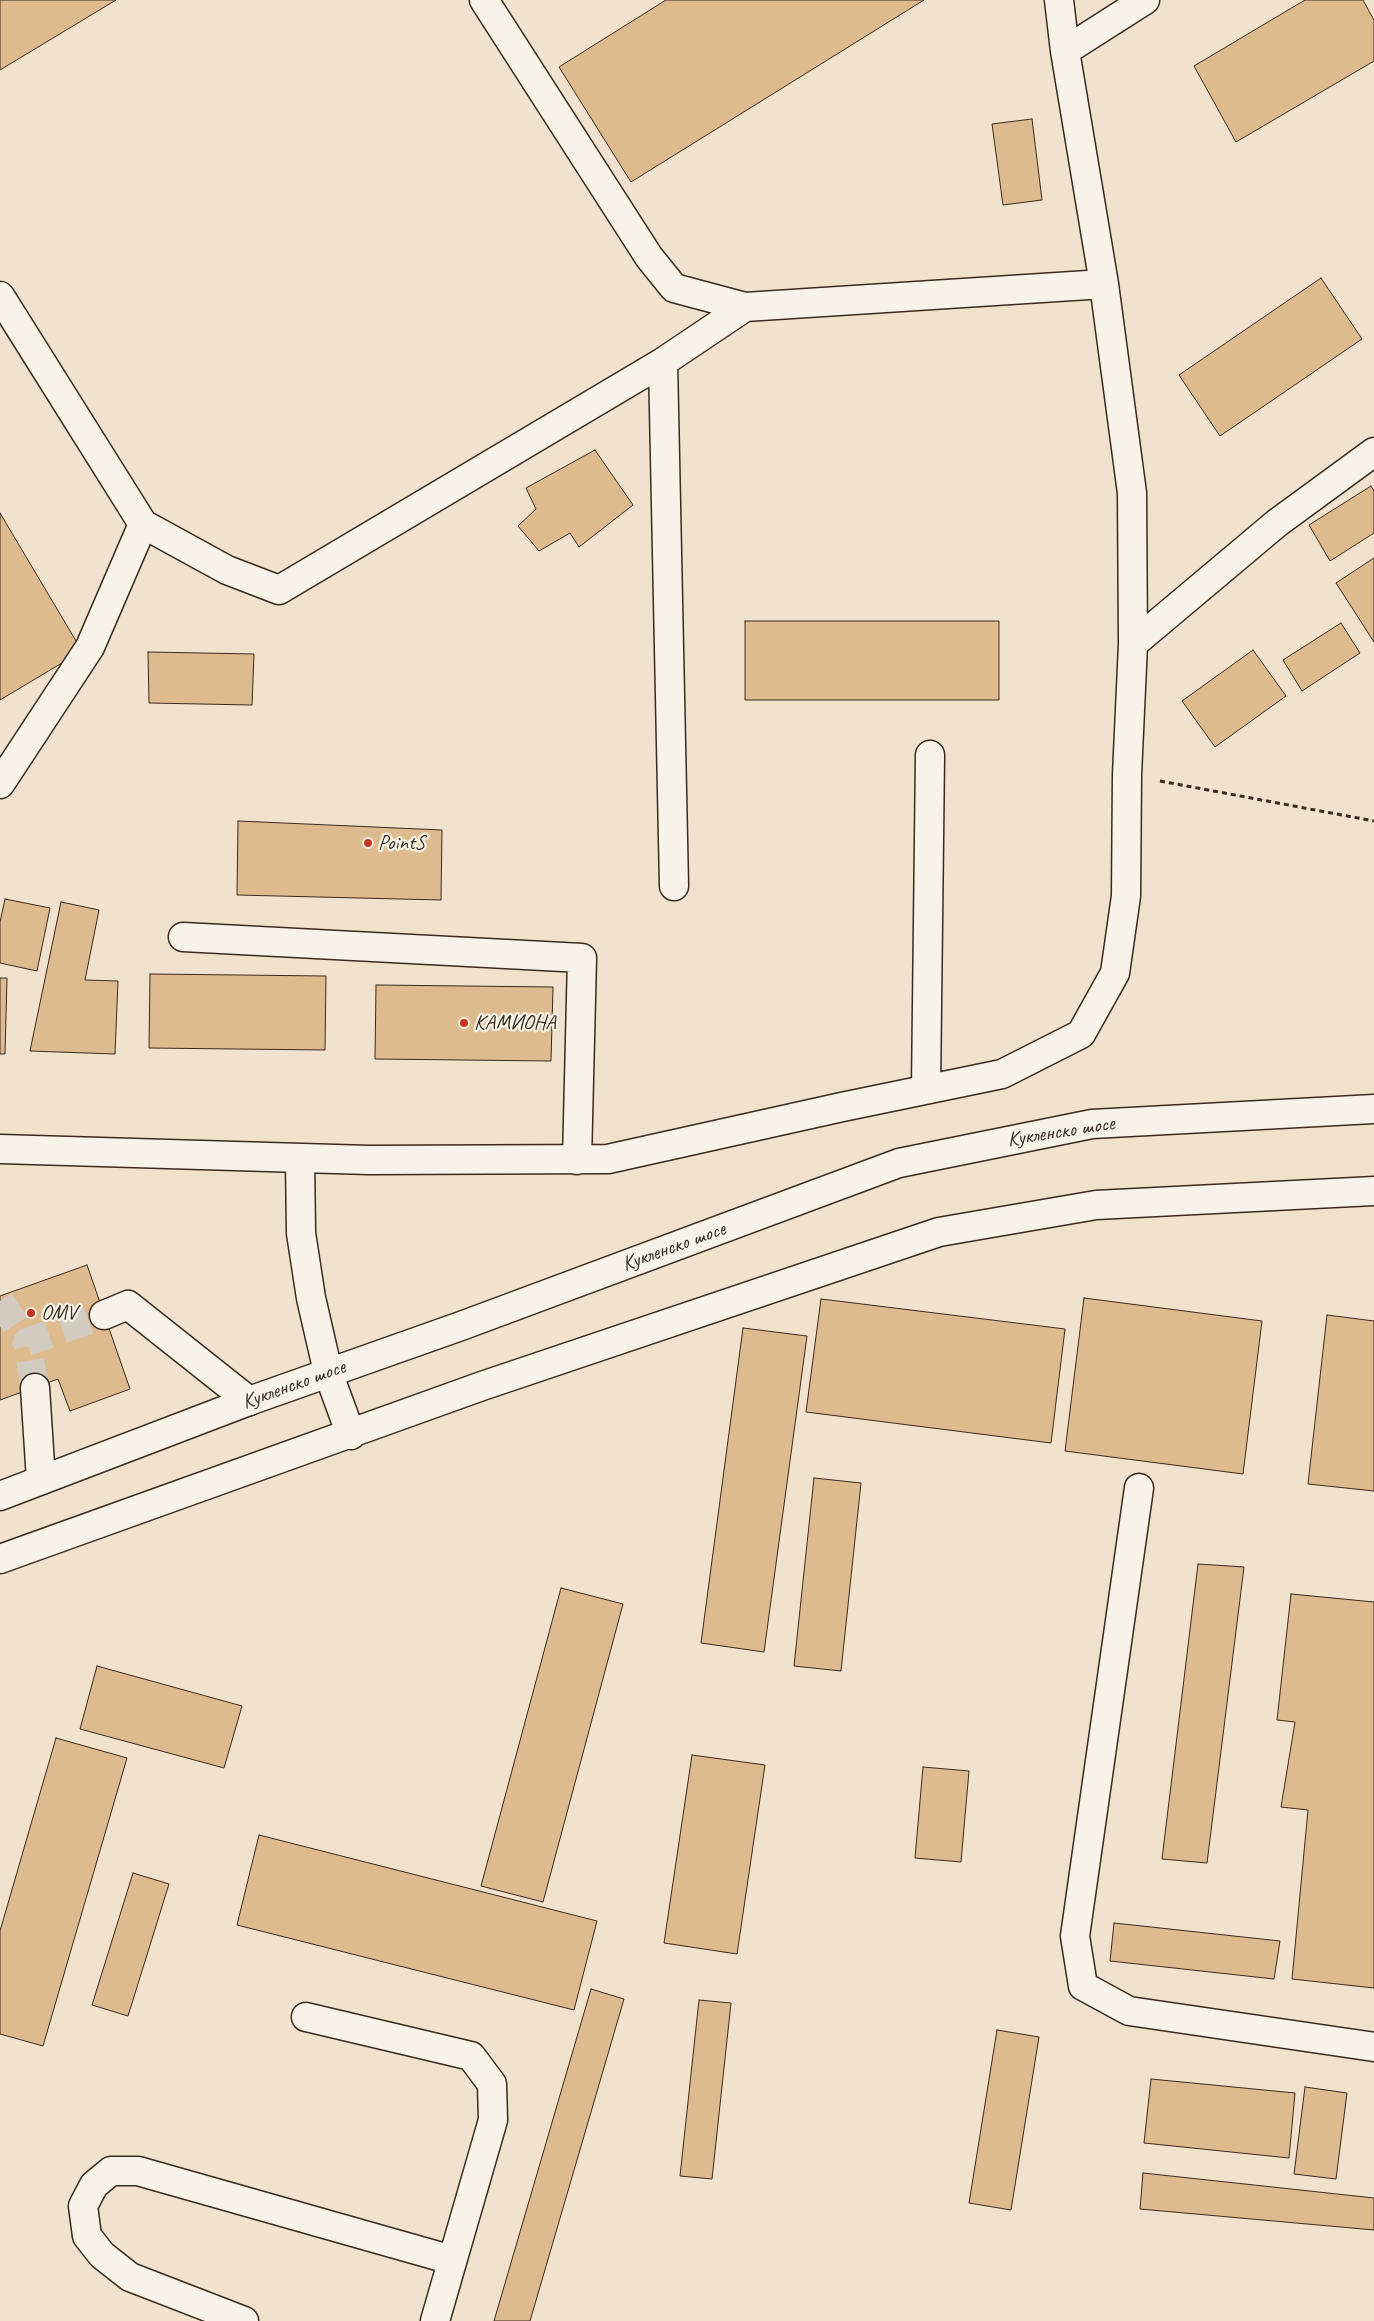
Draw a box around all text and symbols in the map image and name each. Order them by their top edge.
place label: PointS [378,830,425,856]
marker: PointS [362,837,374,849]
place label: КАМИОНА [474,1010,556,1036]
marker: КАМИОНА [458,1017,470,1029]
street label: Кукленско шосе [1006,1111,1116,1153]
street label: Кукленско шосе [619,1217,729,1277]
place label: OMV [41,1300,77,1326]
marker: OMV [25,1307,37,1319]
street label: Кукленско шосе [239,1355,349,1415]

